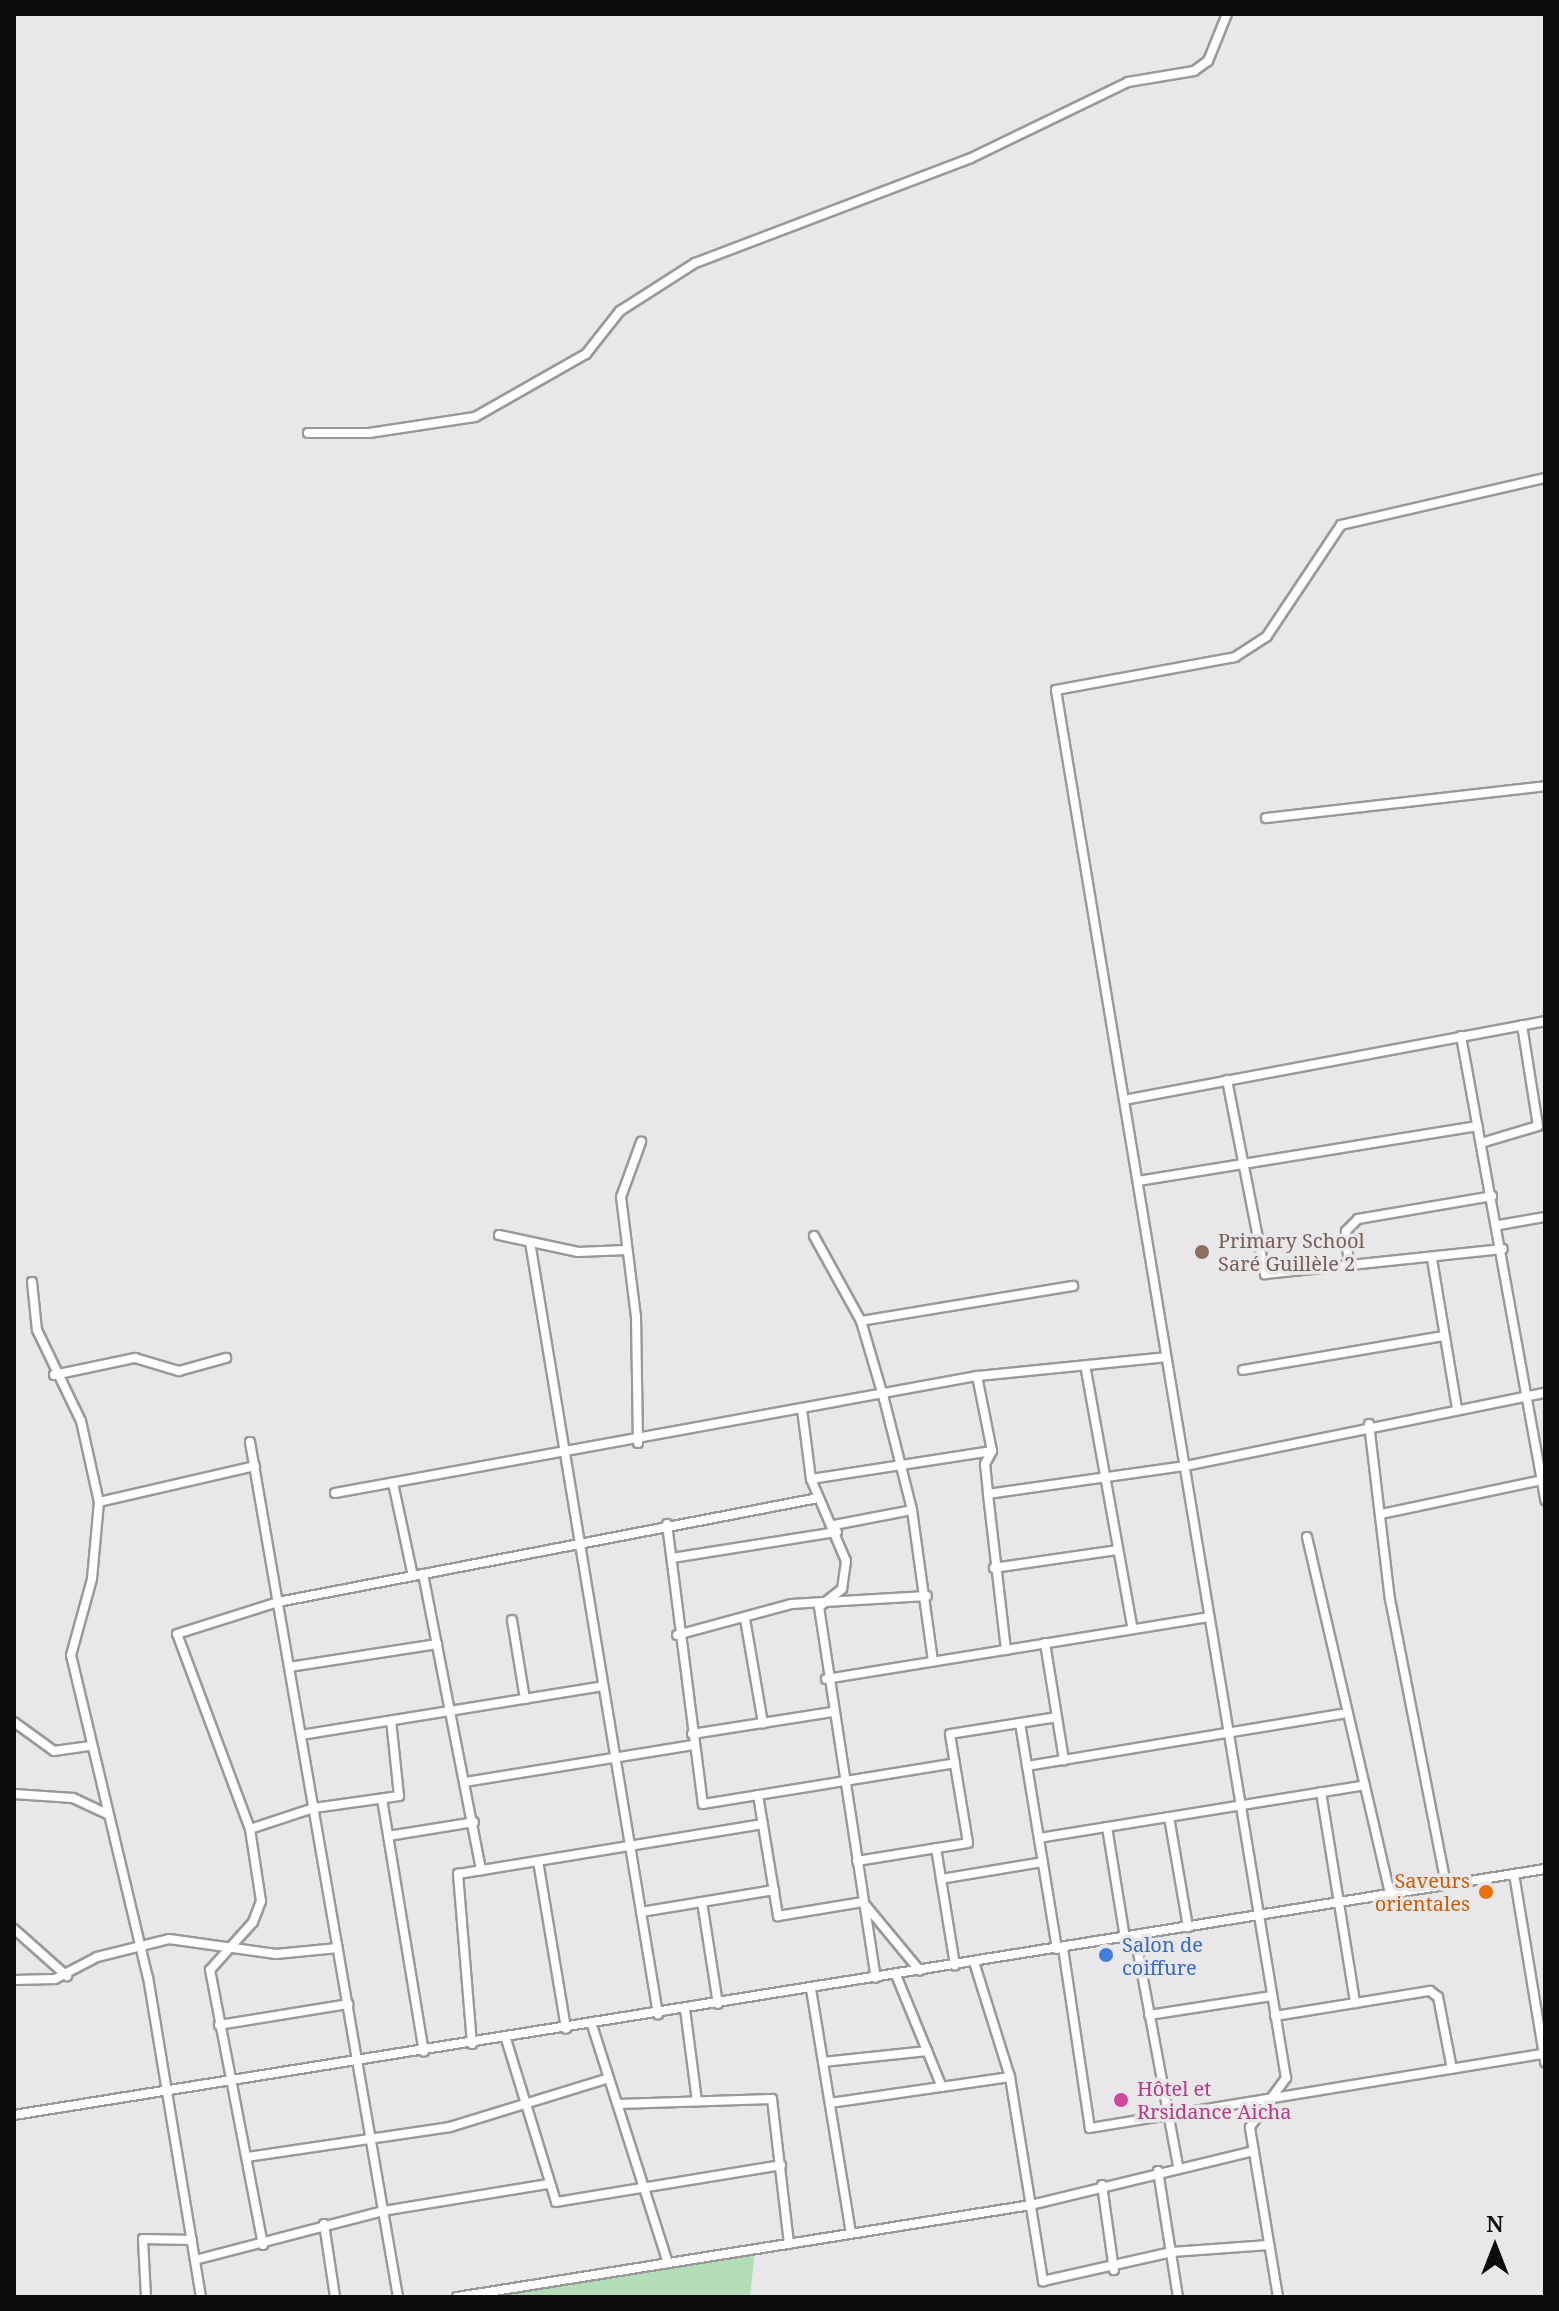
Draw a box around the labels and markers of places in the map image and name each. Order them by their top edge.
place label: Primary School Saré Guillèle 2 [1218,1228,1365,1275]
marker: Primary School Saré Guillèle 2 [1193,1243,1211,1261]
place label: Saveurs orientales [1375,1868,1470,1915]
marker: Saveurs orientales [1477,1883,1495,1901]
place label: Salon de coiffure [1122,1932,1203,1979]
marker: Salon de coiffure [1097,1946,1115,1964]
place label: Hôtel et Rrsidance Aicha [1137,2076,1291,2123]
marker: Hôtel et Rrsidance Aicha [1112,2091,1130,2109]

